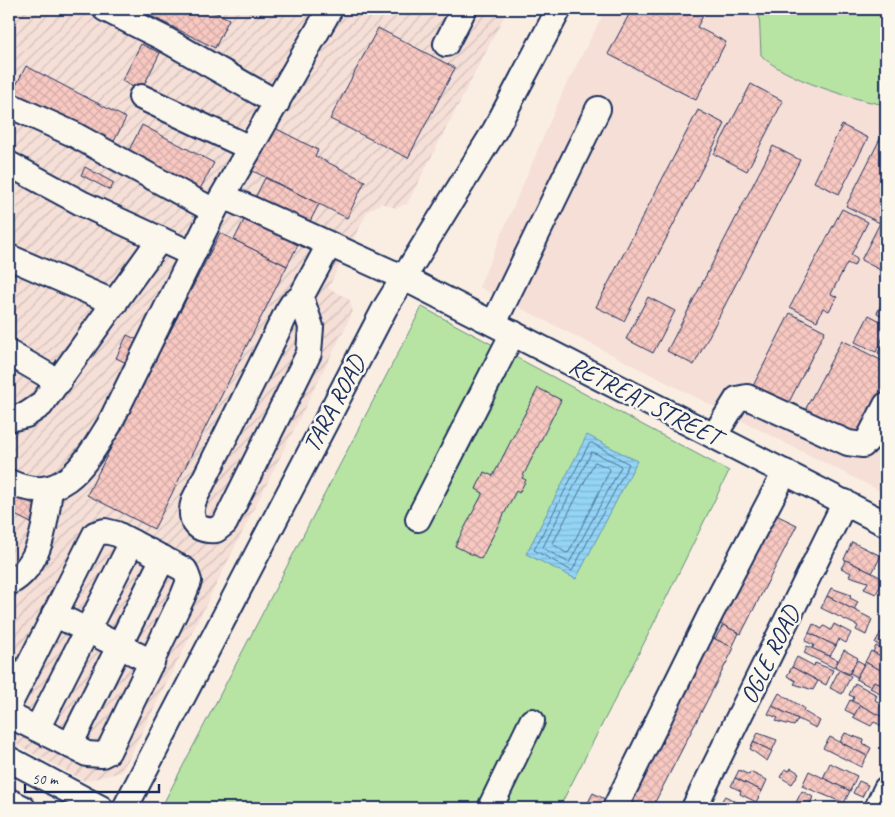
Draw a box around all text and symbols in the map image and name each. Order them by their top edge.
street label: TARA ROAD [295,348,374,458]
street label: RETREAT STREET [564,349,732,456]
street label: OGLE ROAD [733,599,808,709]
scale bar [25,762,159,794]
text: 50 m [32,770,59,789]

